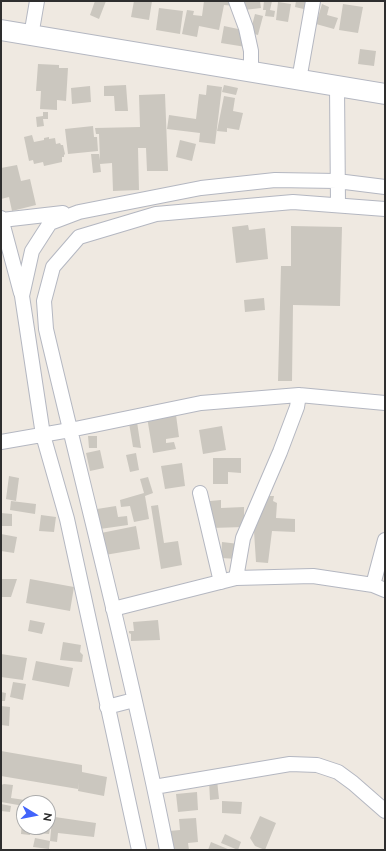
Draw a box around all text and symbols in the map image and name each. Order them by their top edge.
north arrow [16,795,56,835]
text: N [40,812,54,822]

